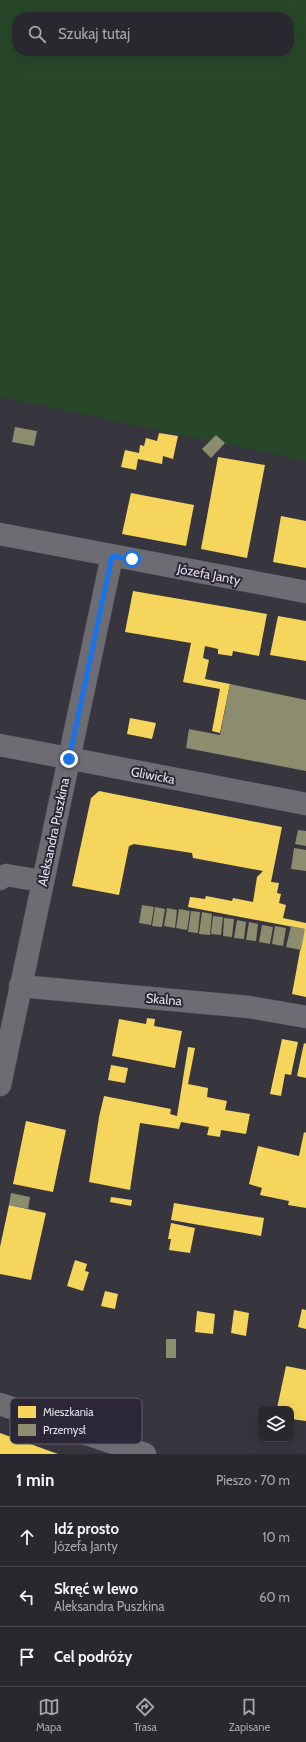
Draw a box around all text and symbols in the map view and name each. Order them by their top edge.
search box [12,12,294,56]
icon: search [26,23,48,45]
text: Szukaj tutaj [58,25,130,43]
route start [123,550,141,568]
street label: Józefa Janty [175,560,242,588]
route end [60,750,78,768]
street label: Gliwicka [130,763,177,787]
street label: Aleksandra Puszkina [34,776,72,888]
street label: Skalna [145,989,183,1009]
legend [10,1398,142,1444]
text: Mieszkania [43,1405,94,1419]
map controls [258,1406,294,1442]
button: layers [258,1406,294,1442]
text: Przemysł [43,1423,86,1437]
text: 1 min [16,1470,54,1490]
text: Pieszo · 70 m [216,1472,290,1488]
text: Idź prosto [54,1520,119,1538]
icon: ahead [16,1526,38,1548]
text: 10 m [262,1529,290,1545]
text: Józefa Janty [54,1538,118,1554]
text: Skręć w lewo [54,1580,138,1598]
icon: left [16,1586,38,1608]
text: 60 m [259,1589,290,1605]
text: Aleksandra Puszkina [54,1598,164,1614]
icon: arrive [16,1646,38,1668]
text: Cel podróży [54,1648,132,1666]
tab: Mapa [36,1696,62,1734]
tab: Trasa [133,1696,157,1734]
tab: Zapisane [229,1696,270,1734]

